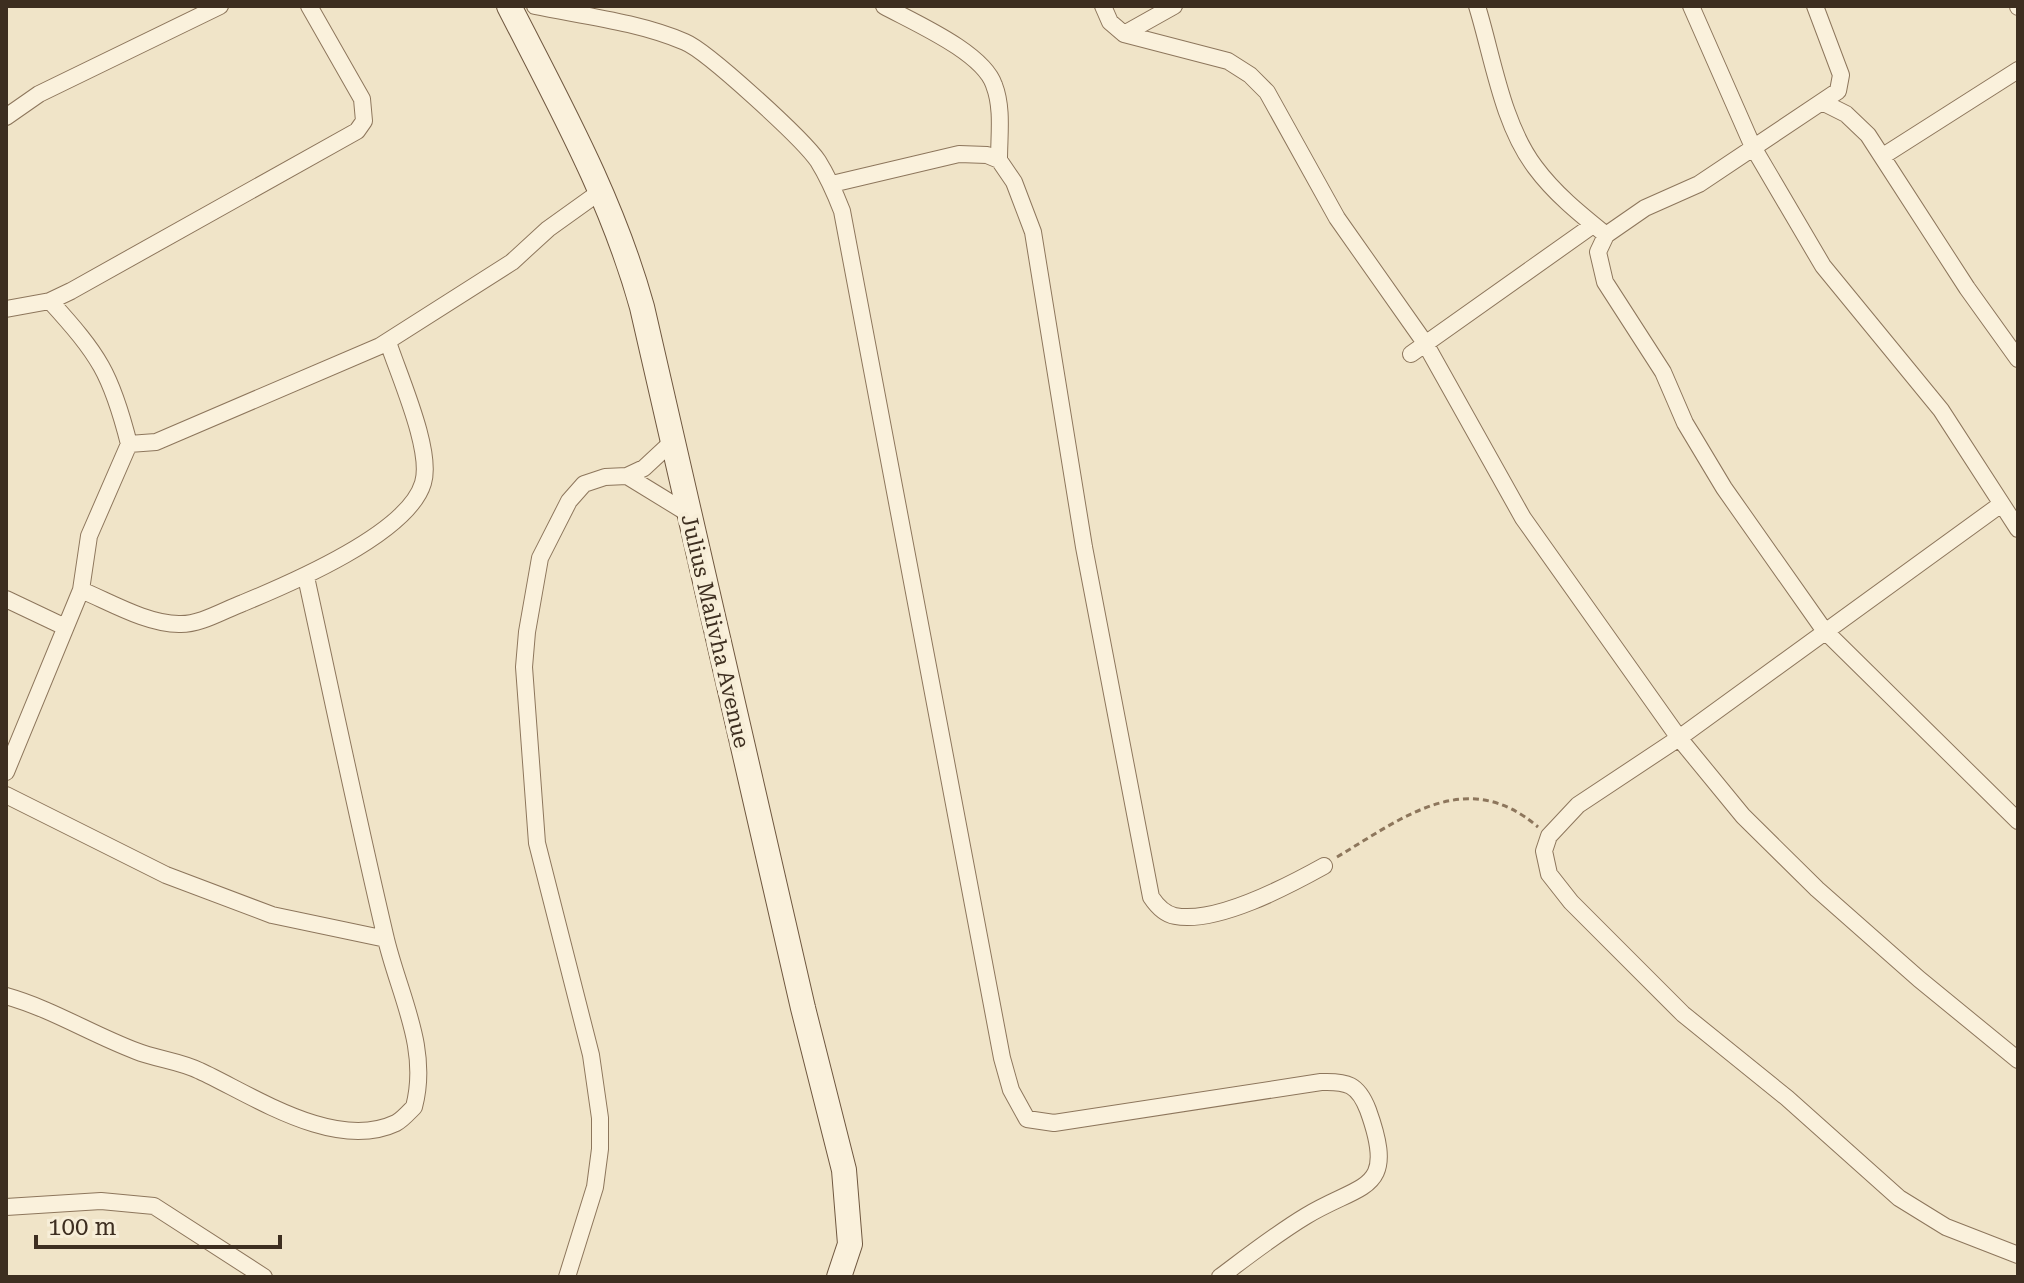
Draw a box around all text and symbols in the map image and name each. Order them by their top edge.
street label: Julius Malivha Avenue [676,512,755,750]
scale bar [36,1199,280,1249]
text: 100 m [48,1213,116,1241]

